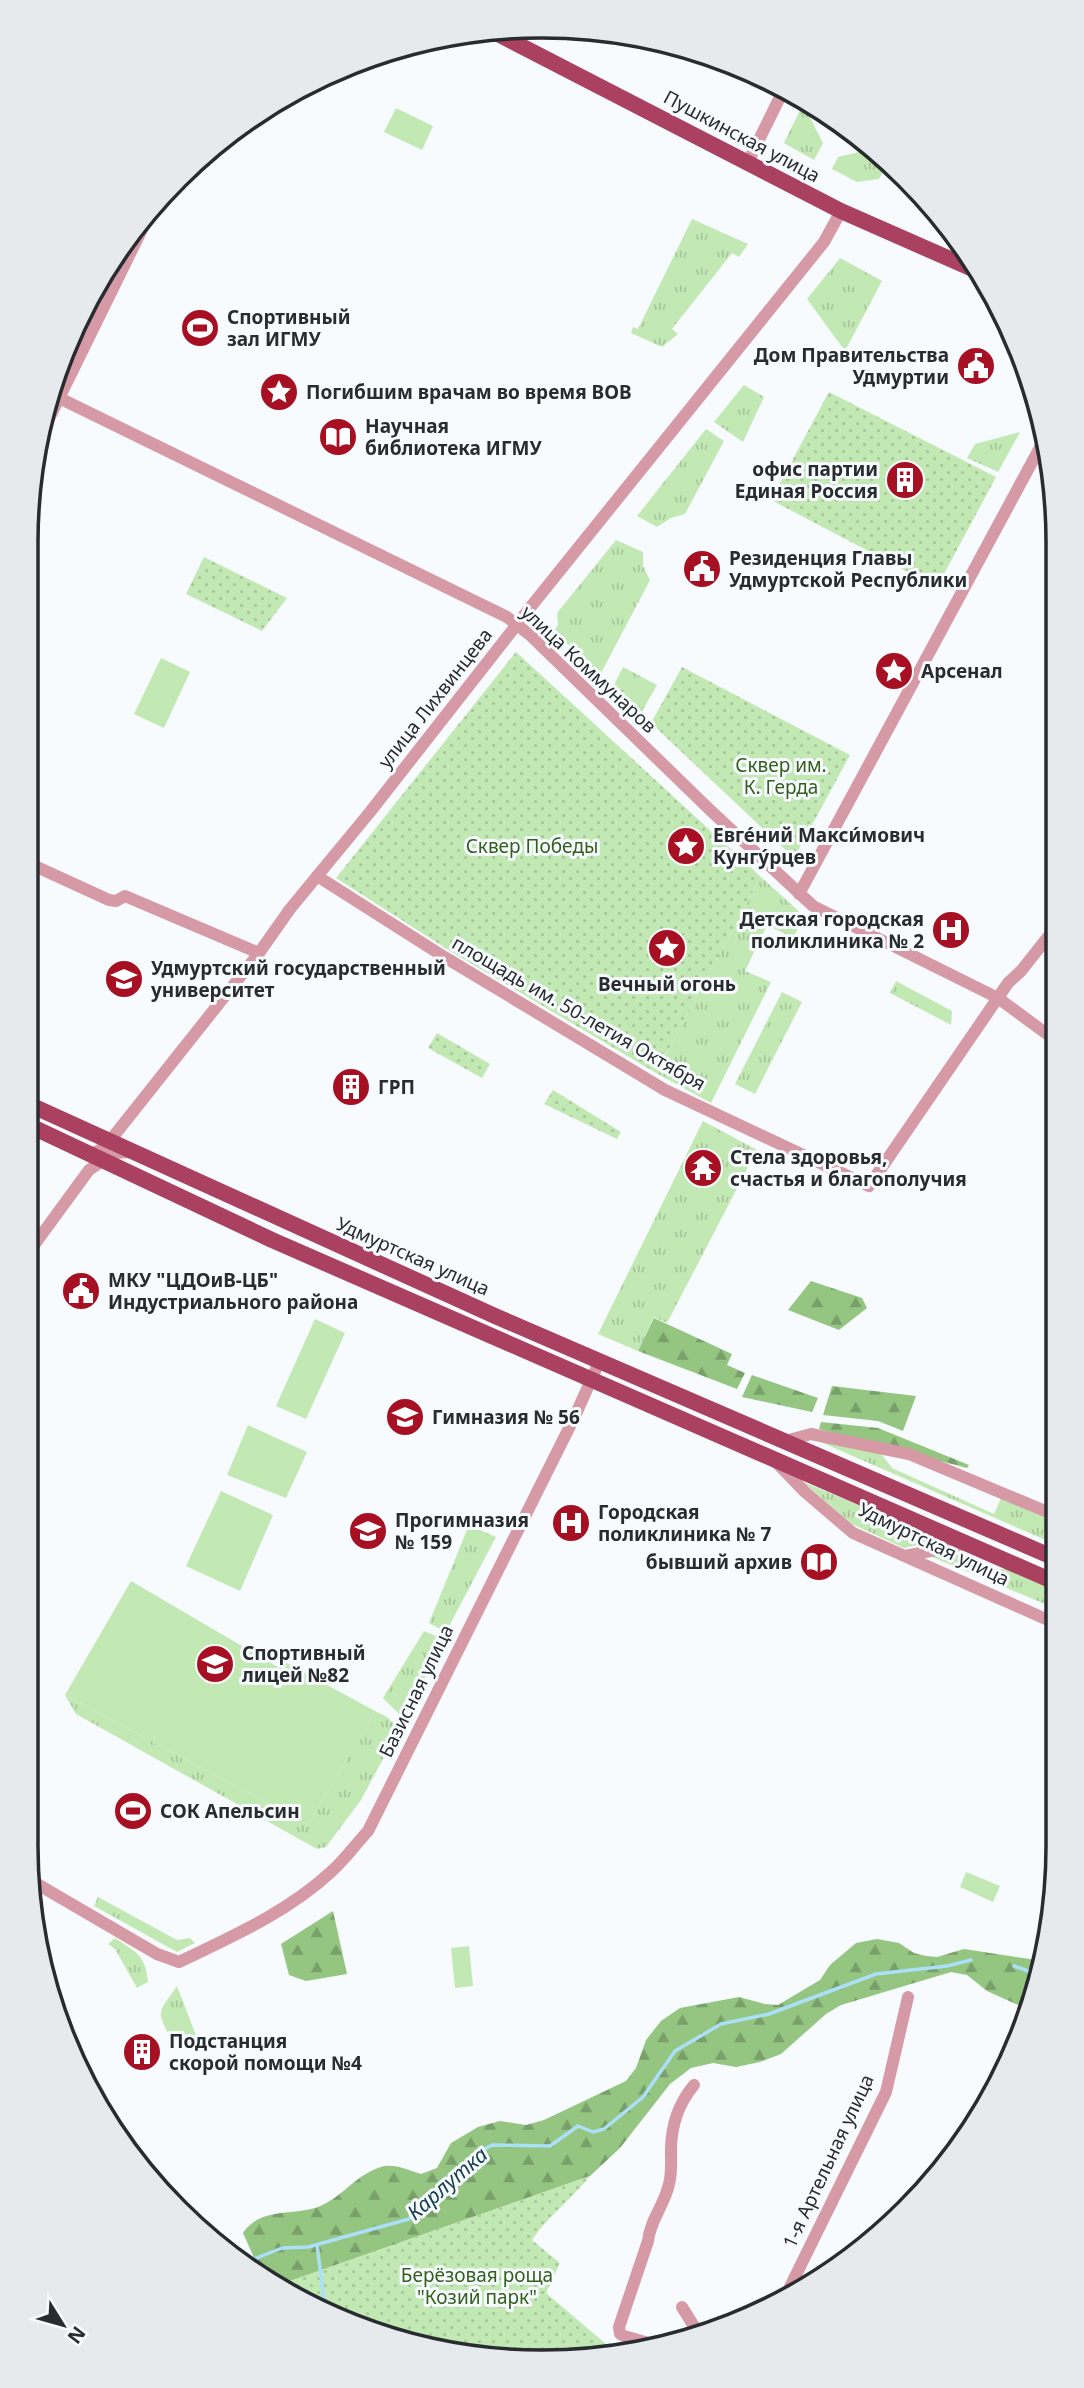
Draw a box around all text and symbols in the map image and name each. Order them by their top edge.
street label: Пушкинская улица [659,84,825,188]
place label: Спортивный зал ИГМУ [227,304,351,352]
sports icon: Спортивный зал ИГМУ [179,307,221,349]
place label: Дом Правительства Удмуртии [754,342,949,390]
public building icon: Дом Правительства Удмуртии [955,345,997,387]
place icon: Погибшим врачам во время ВОВ [258,371,300,413]
place label: Погибшим врачам во время ВОВ [306,379,632,405]
place label: Научная библиотека ИГМУ [365,413,543,461]
library icon: Научная библиотека ИГМУ [317,416,359,458]
place label: офис партии Единая Россия [735,456,878,504]
building icon: офис партии Единая Россия [884,459,926,501]
place label: Резиденция Главы Удмуртской Республики [729,545,967,593]
public building icon: Резиденция Главы Удмуртской Республики [681,548,723,590]
street label: улица Коммунаров [516,599,662,739]
street label: улица Лихвинцева [372,623,498,773]
place icon: Арсенал [873,650,915,692]
place label: Арсенал [921,658,1003,684]
park label: Сквер им. К. Герда [735,752,827,800]
place label: Евге́ний Макси́мович Кунгу́рцев [713,822,925,870]
place icon: Евге́ний Макси́мович Кунгу́рцев [665,825,707,867]
park label: Сквер Победы [466,833,598,859]
place label: Детская городская поликлиника № 2 [739,906,924,954]
hospital icon: Детская городская поликлиника № 2 [930,909,972,951]
place icon: Вечный огонь [646,927,688,969]
street label: площадь им. 50-летия Октября [448,930,710,1096]
place label: Удмуртский государственный университет [150,955,446,1003]
school or university icon: Удмуртский государственный университет [103,958,145,1000]
place label: Вечный огонь [598,971,736,997]
building icon: ГРП [330,1066,372,1108]
place label: ГРП [378,1074,415,1100]
place label: Стела здоровья, счастья и благополучия [730,1144,967,1192]
temple icon: Стела здоровья, счастья и благополучия [682,1147,724,1189]
street label: Удмуртская улица [332,1211,494,1301]
place label: МКУ "ЦДОиВ-ЦБ" Индустриального района [108,1267,358,1315]
public building icon: МКУ "ЦДОиВ-ЦБ" Индустриального района [60,1270,102,1312]
school or university icon: Гимназия № 56 [384,1396,426,1438]
place label: Гимназия № 56 [432,1404,580,1430]
street label: Удмуртская улица [854,1496,1014,1592]
place label: Городская поликлиника № 7 [598,1499,771,1547]
hospital icon: Городская поликлиника № 7 [550,1502,592,1544]
place label: Прогимназия № 159 [395,1507,529,1555]
school or university icon: Прогимназия № 159 [347,1510,389,1552]
library icon: бывший архив [798,1541,840,1583]
place label: бывший архив [646,1549,792,1575]
street label: Базисная улица [373,1620,459,1762]
place label: Спортивный лицей №82 [242,1640,366,1688]
school or university icon: Спортивный лицей №82 [194,1643,236,1685]
sports icon: СОК Апельсин [112,1790,154,1832]
place label: СОК Апельсин [160,1798,300,1824]
place label: Подстанция скорой помощи №4 [169,2028,362,2076]
building icon: Подстанция скорой помощи №4 [121,2031,163,2073]
street label: 1-я Артельная улица [776,2070,880,2252]
water label: Карлутка [401,2140,493,2226]
park label: Берёзовая роща "Козий парк" [401,2262,553,2310]
north arrow [28,2290,98,2360]
text: N [62,2321,92,2349]

